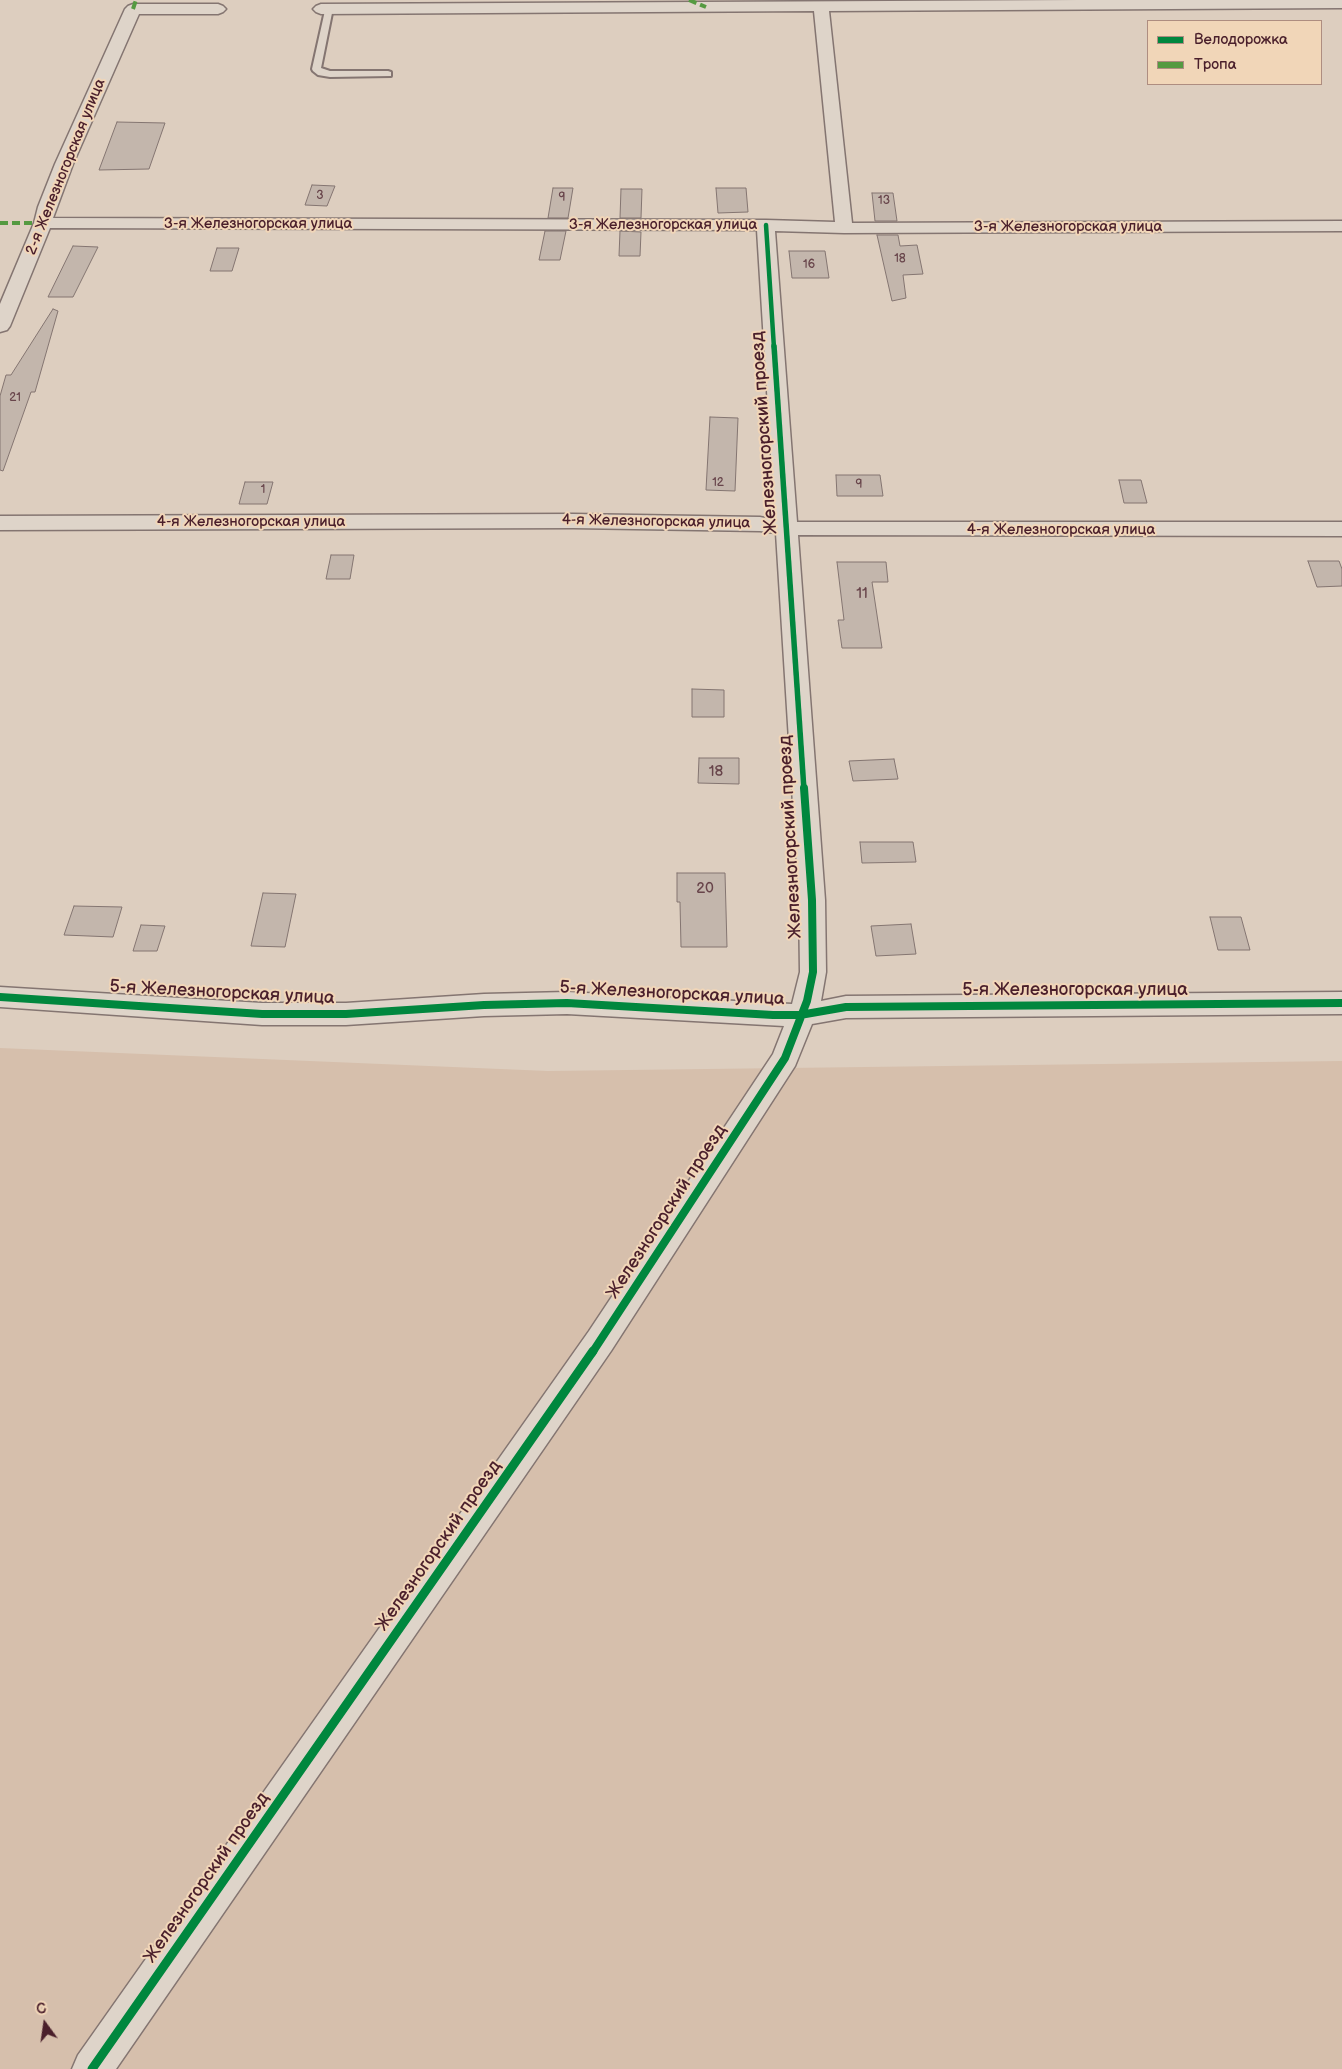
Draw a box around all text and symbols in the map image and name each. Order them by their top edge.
legend [1147,20,1322,85]
text: Велодорожка [1194,30,1288,49]
text: Тропа [1194,55,1237,74]
street label: 2-я Железногорская улица [22,76,110,258]
house number: 3 [316,189,324,203]
house number: 9 [559,191,565,205]
house number: 13 [878,194,890,208]
street label: 3-я Железногорская улица [164,215,352,233]
street label: 3-я Железногорская улица [569,216,757,234]
street label: 3-я Железногорская улица [974,218,1162,236]
house number: 18 [894,252,906,266]
house number: 16 [803,258,815,272]
street label: Железногорский проезд [747,331,783,535]
house number: 21 [9,391,21,405]
house number: 12 [712,476,724,490]
house number: 9 [856,478,862,492]
house number: 1 [261,483,265,497]
street label: 4-я Железногорская улица [562,511,750,533]
street label: 4-я Железногорская улица [157,513,345,531]
street label: 4-я Железногорская улица [967,521,1155,539]
house number: 11 [856,585,868,603]
street label: Железногорский проезд [775,735,807,939]
house number: 18 [709,763,723,781]
house number: 20 [696,880,714,898]
street label: 5-я Железногорская улица [109,976,335,1010]
street label: 5-я Железногорская улица [559,977,785,1011]
street label: 5-я Железногорская улица [962,979,1188,1001]
street label: Железногорский проезд [602,1121,732,1303]
street label: Железногорский проезд [372,1456,506,1636]
street label: Железногорский проезд [140,1788,274,1968]
north arrow [20,1999,70,2049]
text: С [34,2000,48,2018]

